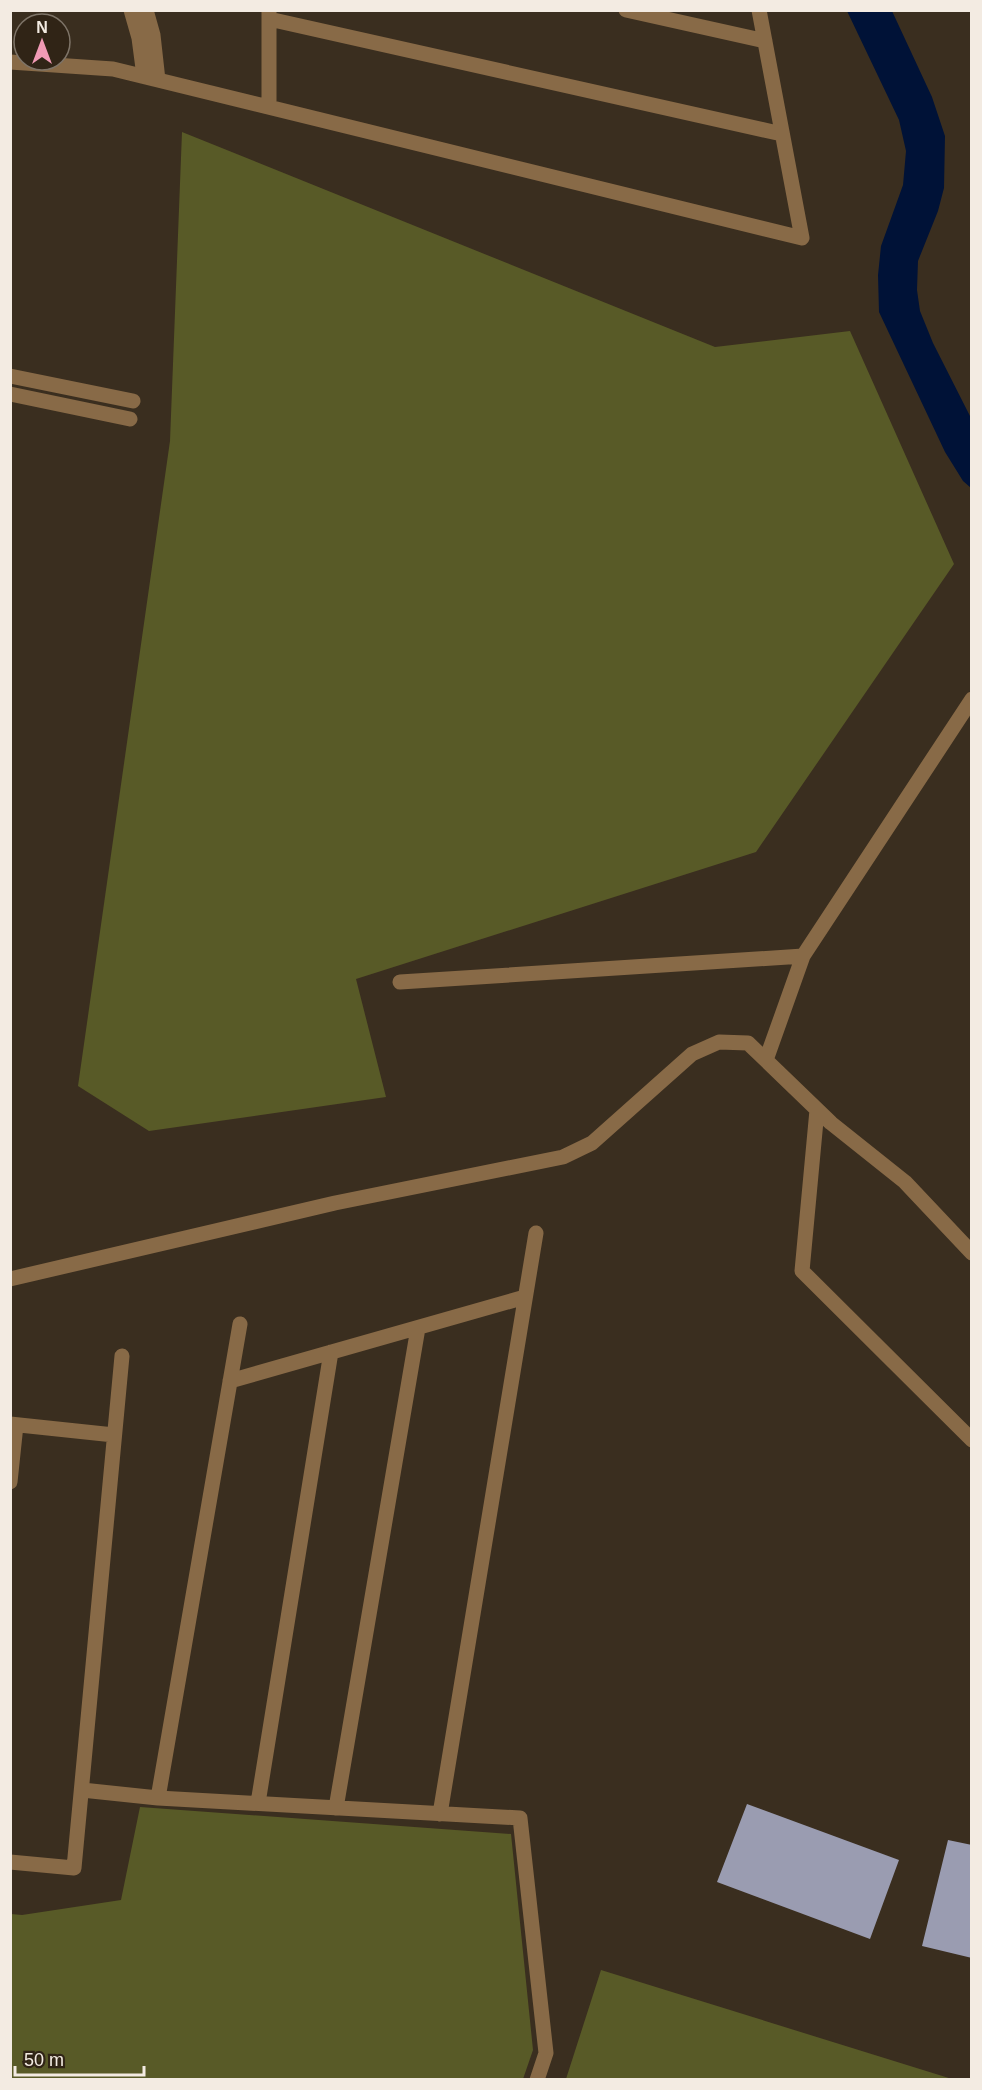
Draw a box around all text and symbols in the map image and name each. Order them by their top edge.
north arrow [12,12,72,72]
text: N [36,19,48,36]
scale bar [15,2039,144,2077]
text: 50 m [24,2050,64,2070]

